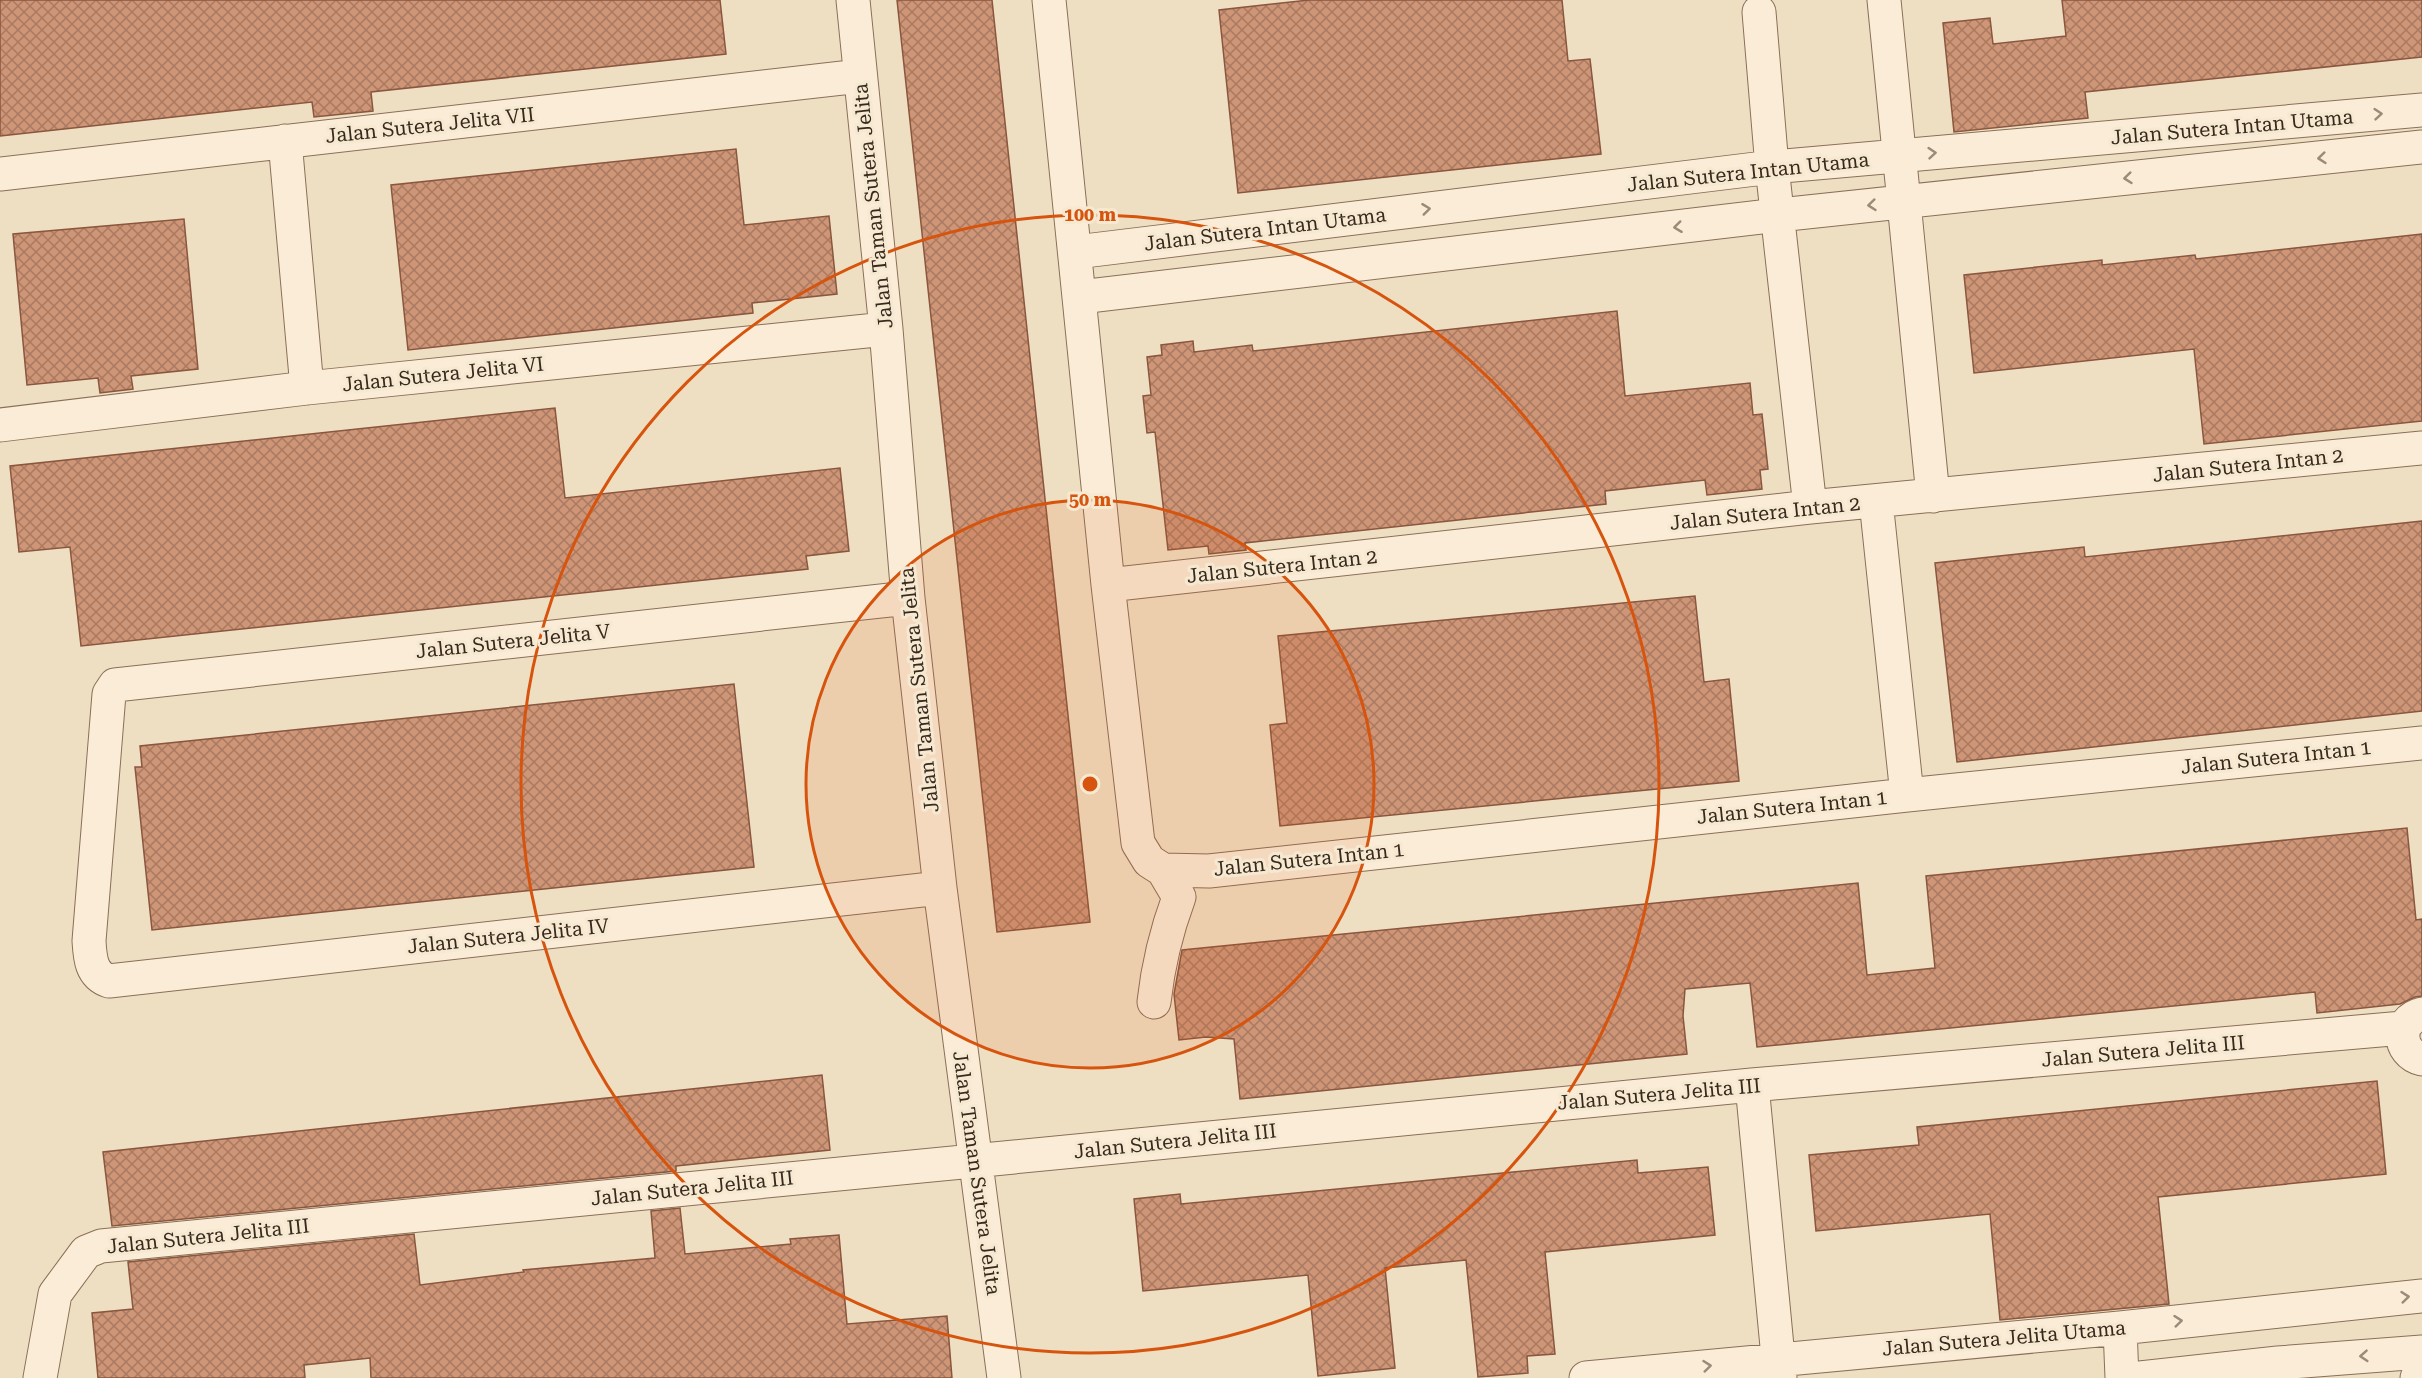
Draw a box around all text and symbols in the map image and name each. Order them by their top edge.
street label: Jalan Taman Sutera Jelita [848,82,898,330]
street label: Jalan Sutera Jelita VII [324,102,536,148]
street label: Jalan Sutera Intan Utama [2110,104,2354,150]
one-way arrow [2373,108,2382,121]
street label: Jalan Sutera Intan Utama [1626,147,1870,197]
one-way arrow [1928,147,1937,160]
one-way arrow [2318,151,2327,164]
one-way arrow [2124,171,2133,184]
one-way arrow [1867,198,1876,211]
street label: Jalan Sutera Intan Utama [1143,202,1387,256]
one-way arrow [1421,203,1430,216]
text: 100 m [1064,204,1117,225]
one-way arrow [1673,220,1682,233]
street label: Jalan Sutera Jelita VI [341,351,545,397]
street label: Jalan Sutera Intan 2 [2152,443,2344,487]
text: 50 m [1069,489,1112,510]
street label: Jalan Sutera Intan 2 [1669,491,1861,535]
street label: Jalan Sutera Intan 2 [1186,544,1378,588]
street label: Jalan Taman Sutera Jelita [894,566,944,814]
street label: Jalan Sutera Jelita V [415,619,611,663]
street label: Jalan Sutera Intan 1 [2180,735,2372,779]
centre of rings [1080,774,1100,794]
street label: Jalan Sutera Intan 1 [1696,785,1888,829]
street label: Jalan Sutera Intan 1 [1213,837,1405,881]
street label: Jalan Sutera Jelita IV [406,913,610,959]
street label: Jalan Sutera Jelita III [2040,1030,2246,1072]
street label: Jalan Taman Sutera Jelita [948,1049,1006,1297]
street label: Jalan Sutera Jelita III [1556,1073,1762,1115]
street label: Jalan Sutera Jelita III [1072,1118,1278,1164]
street label: Jalan Sutera Jelita III [589,1165,795,1211]
street label: Jalan Sutera Jelita III [105,1213,311,1259]
one-way arrow [2400,1291,2410,1304]
street label: Jalan Sutera Jelita Utama [1881,1315,2127,1361]
one-way arrow [2174,1315,2183,1328]
one-way arrow [2359,1350,2368,1363]
one-way arrow [1702,1360,1711,1373]

